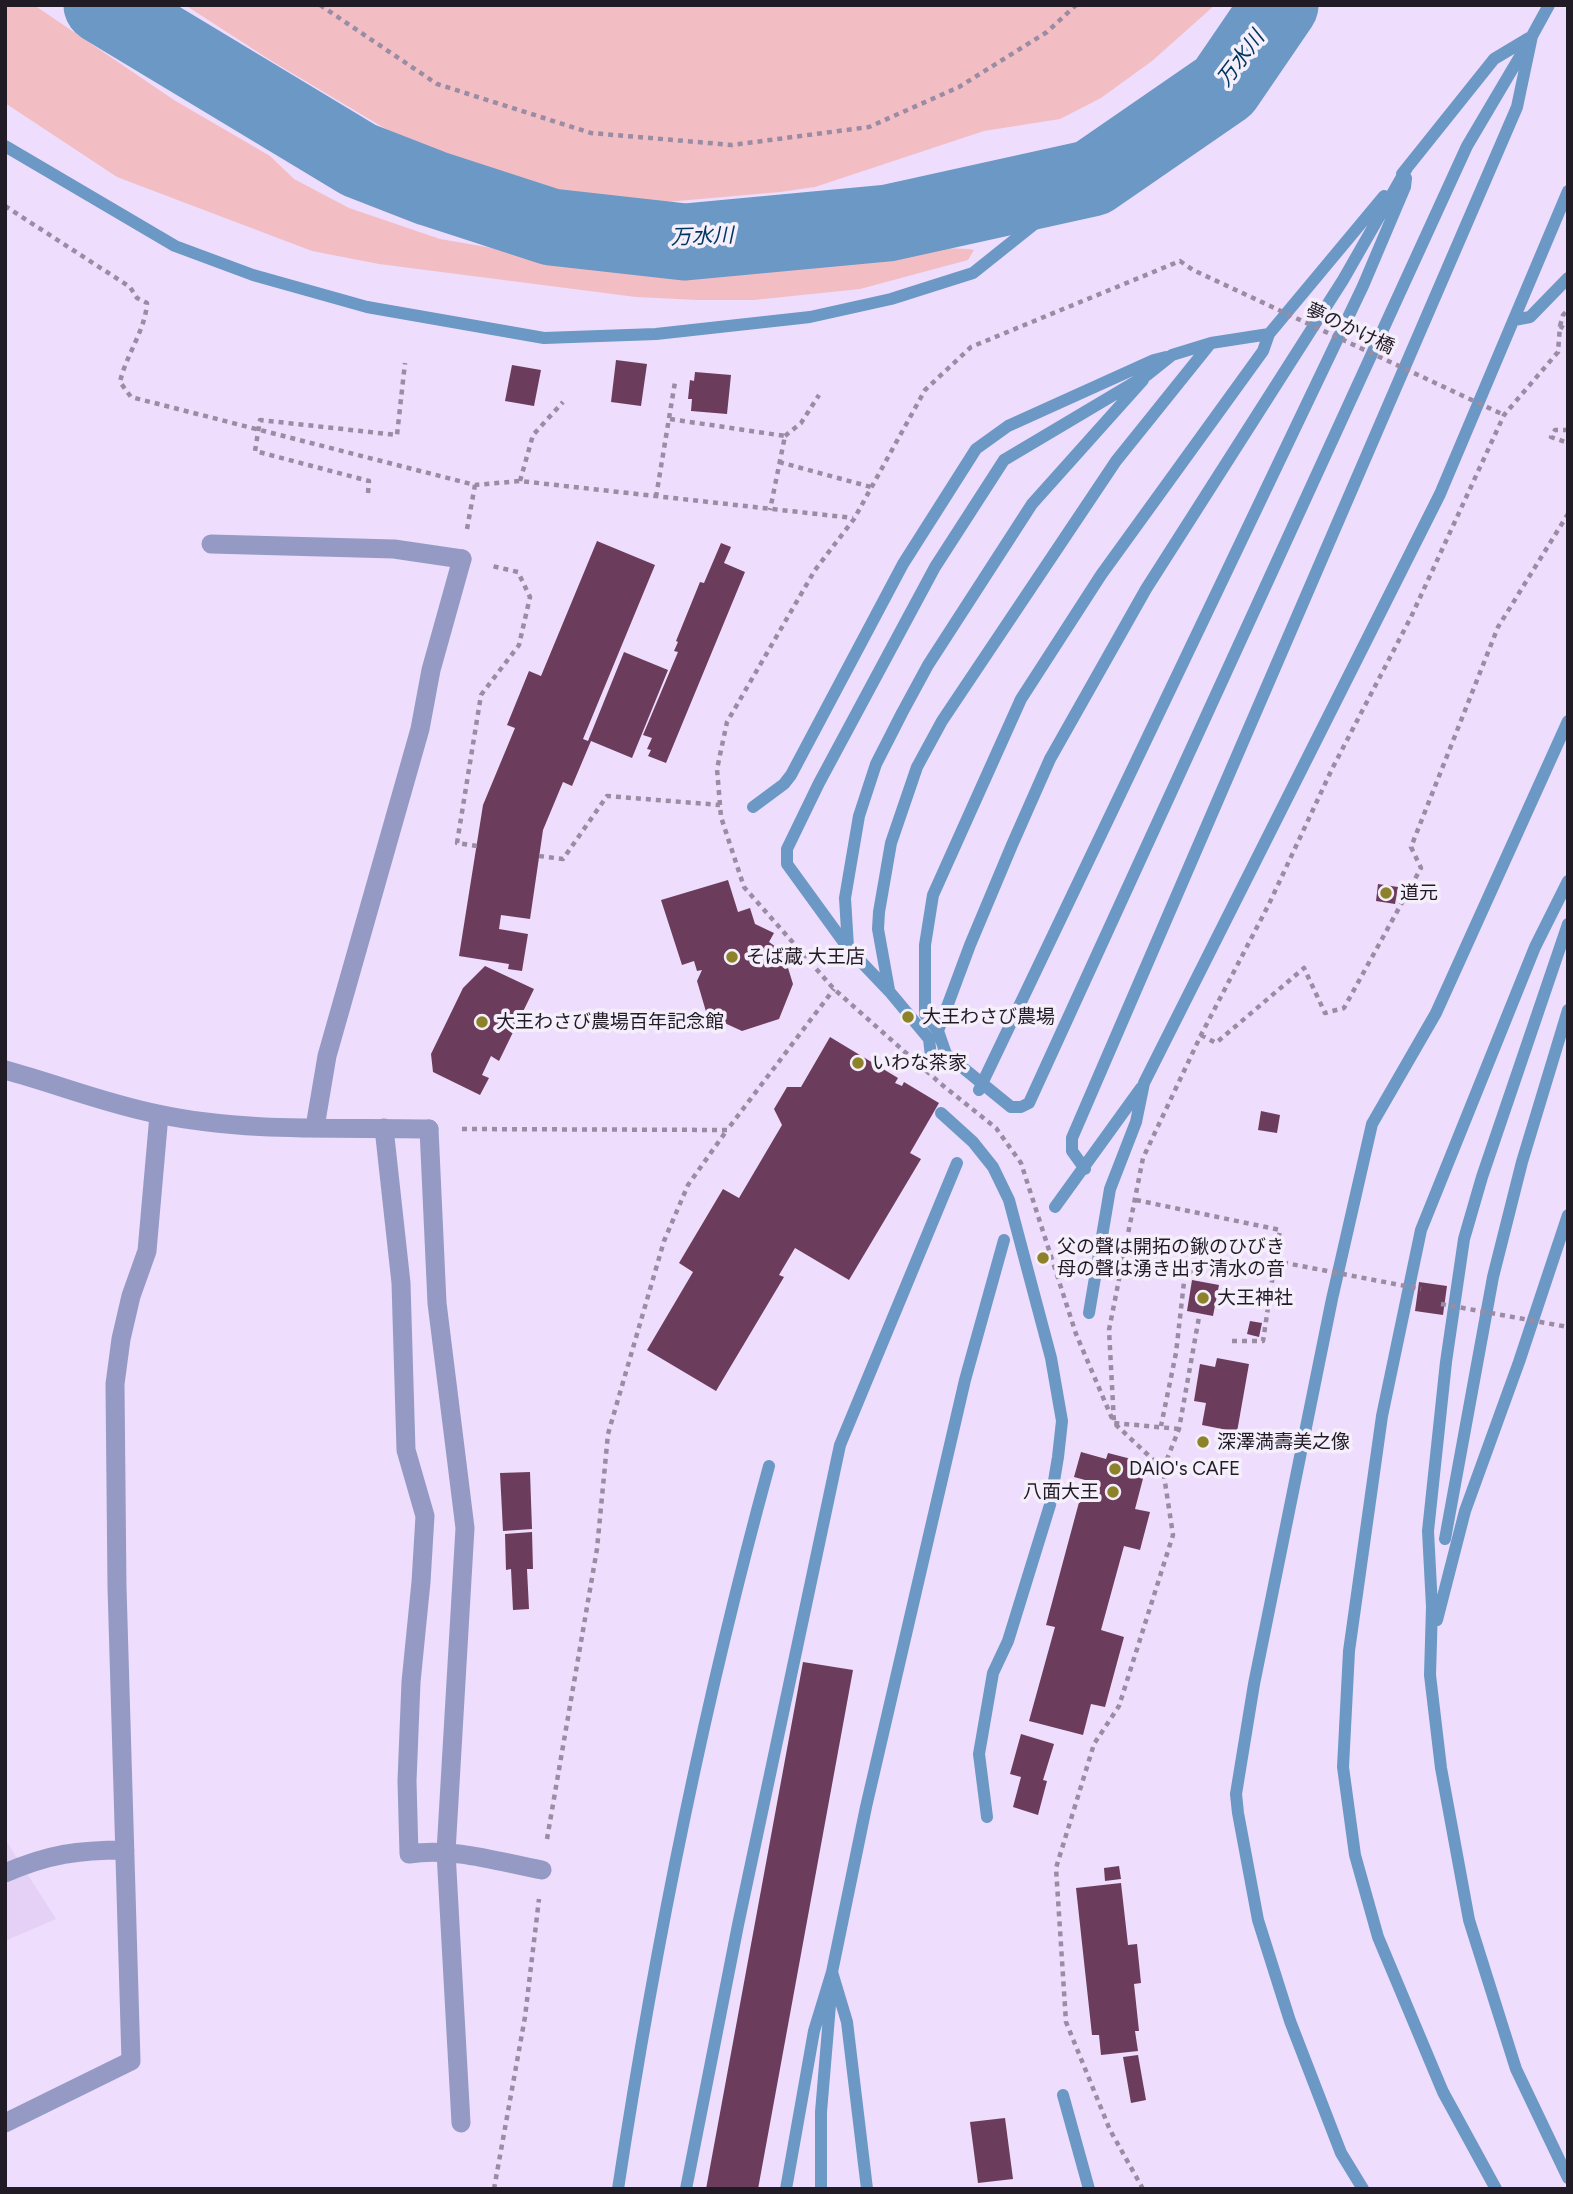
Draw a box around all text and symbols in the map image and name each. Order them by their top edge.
water label: 万水川 [1212,26,1270,92]
water label: 万水川 [670,223,734,251]
street label: 夢のかけ橋 [1302,299,1398,359]
place label: 道元 [1400,882,1438,904]
marker: 道元 [1378,885,1394,901]
place label: そば蔵 大王店 [746,946,865,968]
marker: そば蔵 大王店 [724,949,740,965]
place label: 大王わさび農場 [922,1006,1055,1028]
marker: 大王わさび農場 [900,1009,916,1025]
place label: 大王わさび農場百年記念館 [496,1011,724,1033]
marker: 大王わさび農場百年記念館 [474,1014,490,1030]
place label: いわな茶家 [872,1052,967,1074]
marker: いわな茶家 [850,1055,866,1071]
place label: 父の聲は開拓の鍬のひびき 母の聲は湧き出す清水の音 [1057,1236,1285,1280]
marker: 父の聲は開拓の鍬のひびき 母の聲は湧き出す清水の音 [1035,1250,1051,1266]
place label: 大王神社 [1217,1287,1293,1309]
marker: 大王神社 [1195,1290,1211,1306]
place label: 深澤満壽美之像 [1217,1431,1350,1453]
marker: 深澤満壽美之像 [1195,1434,1211,1450]
place label: DAIO's CAFE [1129,1458,1240,1480]
marker: DAIO's CAFE [1107,1461,1123,1477]
place label: 八面大王 [1023,1481,1099,1503]
marker: 八面大王 [1105,1484,1121,1500]

